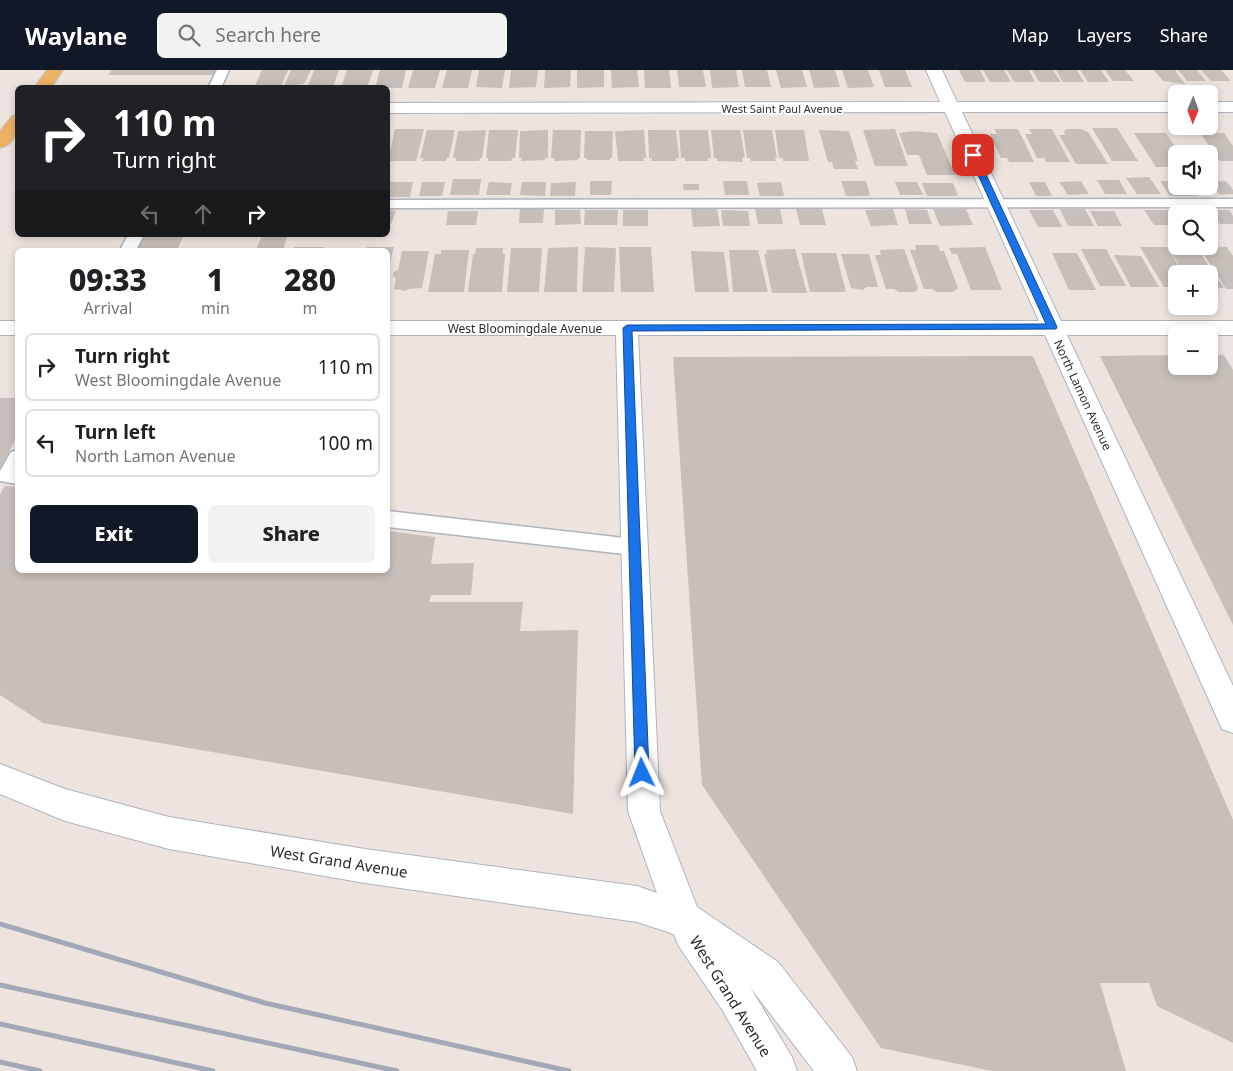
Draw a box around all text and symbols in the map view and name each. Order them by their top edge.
search box [157,13,507,58]
text: Waylane [25,19,127,52]
icon: search [175,21,203,49]
text: Search here [215,22,321,48]
text: Map [1011,23,1049,47]
text: Layers [1077,23,1132,47]
text: Share [1160,23,1208,47]
north arrow [1168,85,1218,135]
map controls [1168,85,1218,375]
text: 110 m [113,99,216,146]
street label: West Saint Paul Avenue [722,101,842,116]
icon: right [30,105,95,170]
pin [952,134,994,176]
icon: arrive [959,141,987,169]
text: Turn right [113,144,216,174]
button: sound [1168,145,1218,195]
icon: left [136,200,164,228]
icon: ahead [189,200,217,228]
icon: right [242,200,270,228]
button: search [1168,205,1218,255]
text: 09:33 [69,259,147,300]
text: 1 [207,259,224,300]
text: 280 [284,259,336,300]
button: + [1168,265,1218,315]
text: Arrival [84,297,132,319]
text: min [201,297,230,319]
text: m [302,297,317,319]
street label: West Bloomingdale Avenue [448,320,603,337]
button: − [1168,325,1218,375]
street label: North Lamon Avenue [1050,337,1116,453]
text: Turn right [75,343,170,369]
icon: right [32,353,60,381]
text: 110 m [318,354,373,380]
text: West Bloomingdale Avenue [75,369,281,391]
text: Turn left [75,419,156,445]
icon: left [32,429,60,457]
text: 100 m [318,430,373,456]
text: North Lamon Avenue [75,445,236,467]
button: Exit [30,505,198,563]
button: Share [208,505,375,563]
position arrow [615,746,667,798]
street label: West Grand Avenue [269,840,409,882]
street label: West Grand Avenue [686,932,776,1060]

